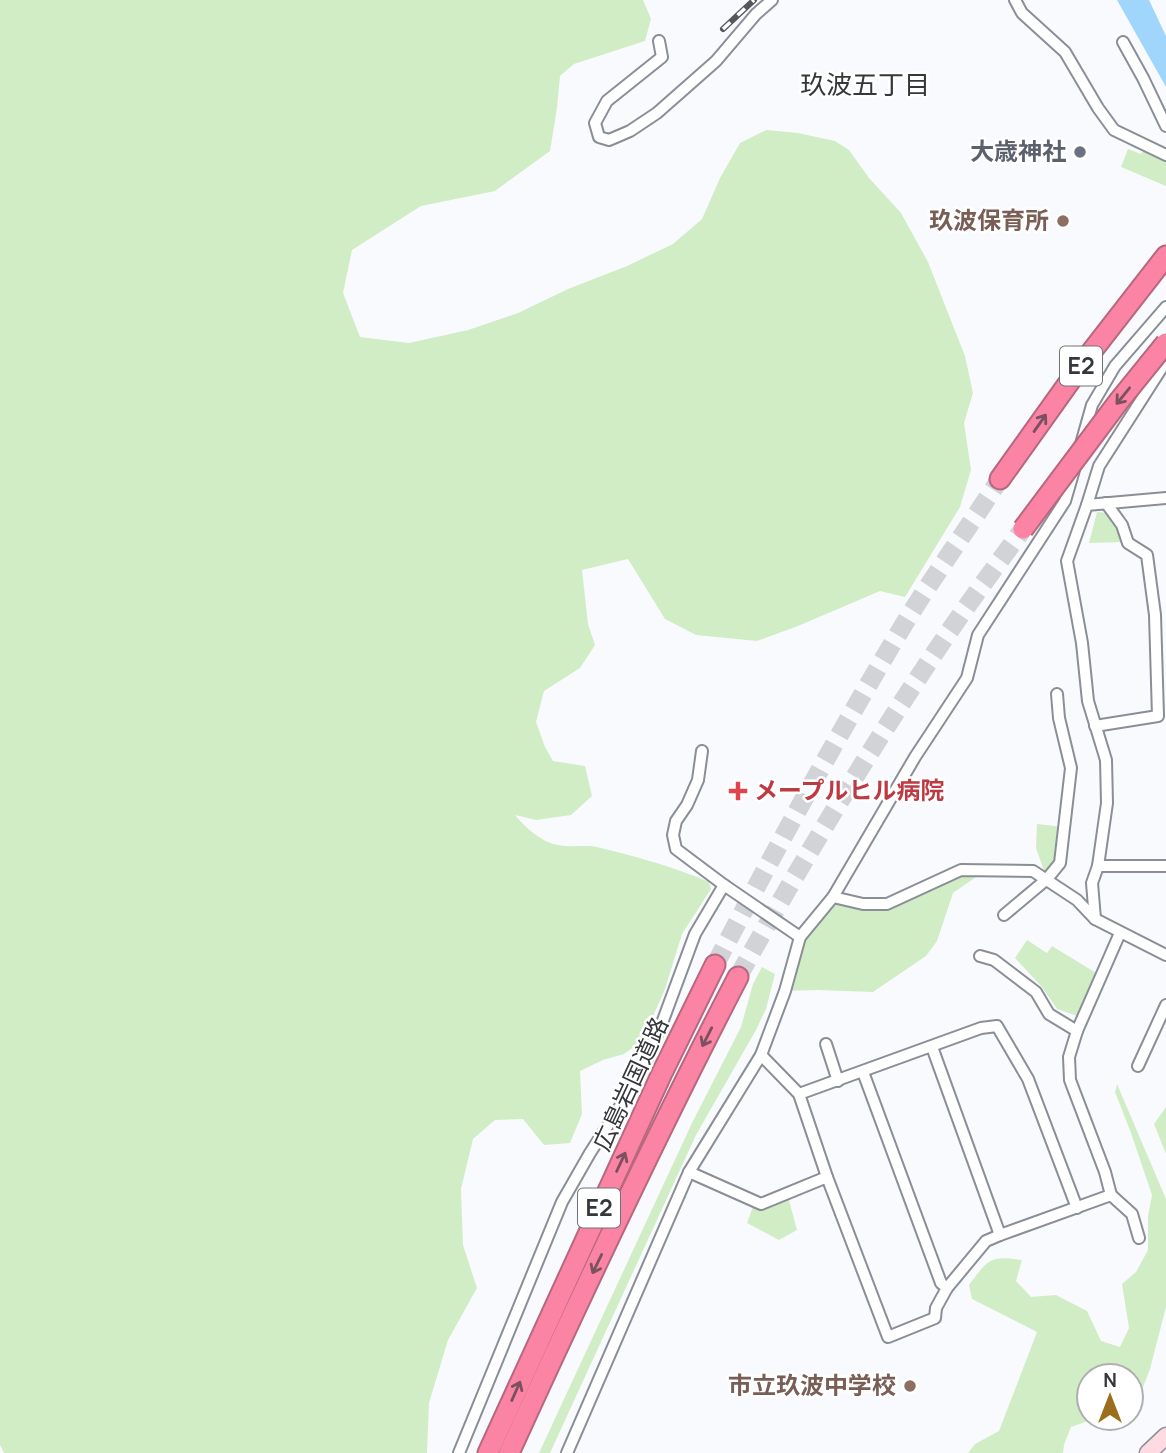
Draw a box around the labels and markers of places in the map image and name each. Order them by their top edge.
place label: 大歳神社 [970,134,1066,167]
marker: 大歳神社 [1072,144,1088,160]
place label: 玖波保育所 [929,203,1049,236]
marker: 玖波保育所 [1055,213,1071,229]
place label: メープルヒル病院 [754,773,945,806]
marker: メープルヒル病院 [728,781,748,801]
place label: 市立玖波中学校 [728,1368,896,1401]
marker: 市立玖波中学校 [902,1378,918,1394]

